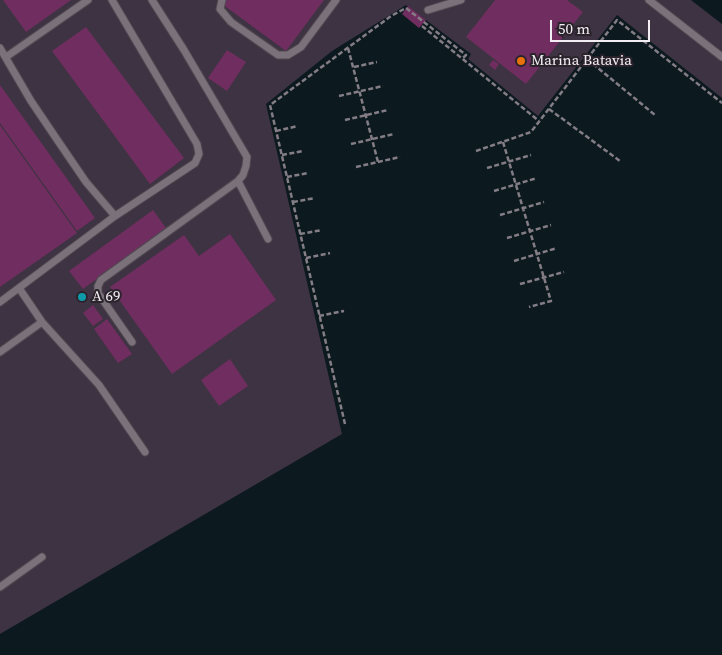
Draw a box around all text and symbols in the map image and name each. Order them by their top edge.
scale bar [552,10,652,42]
text: 50 m [558,18,590,39]
place label: Marina Batavia [531,52,632,70]
marker: Marina Batavia [515,55,527,67]
place label: A 69 [92,288,120,306]
marker: A 69 [76,291,88,303]

